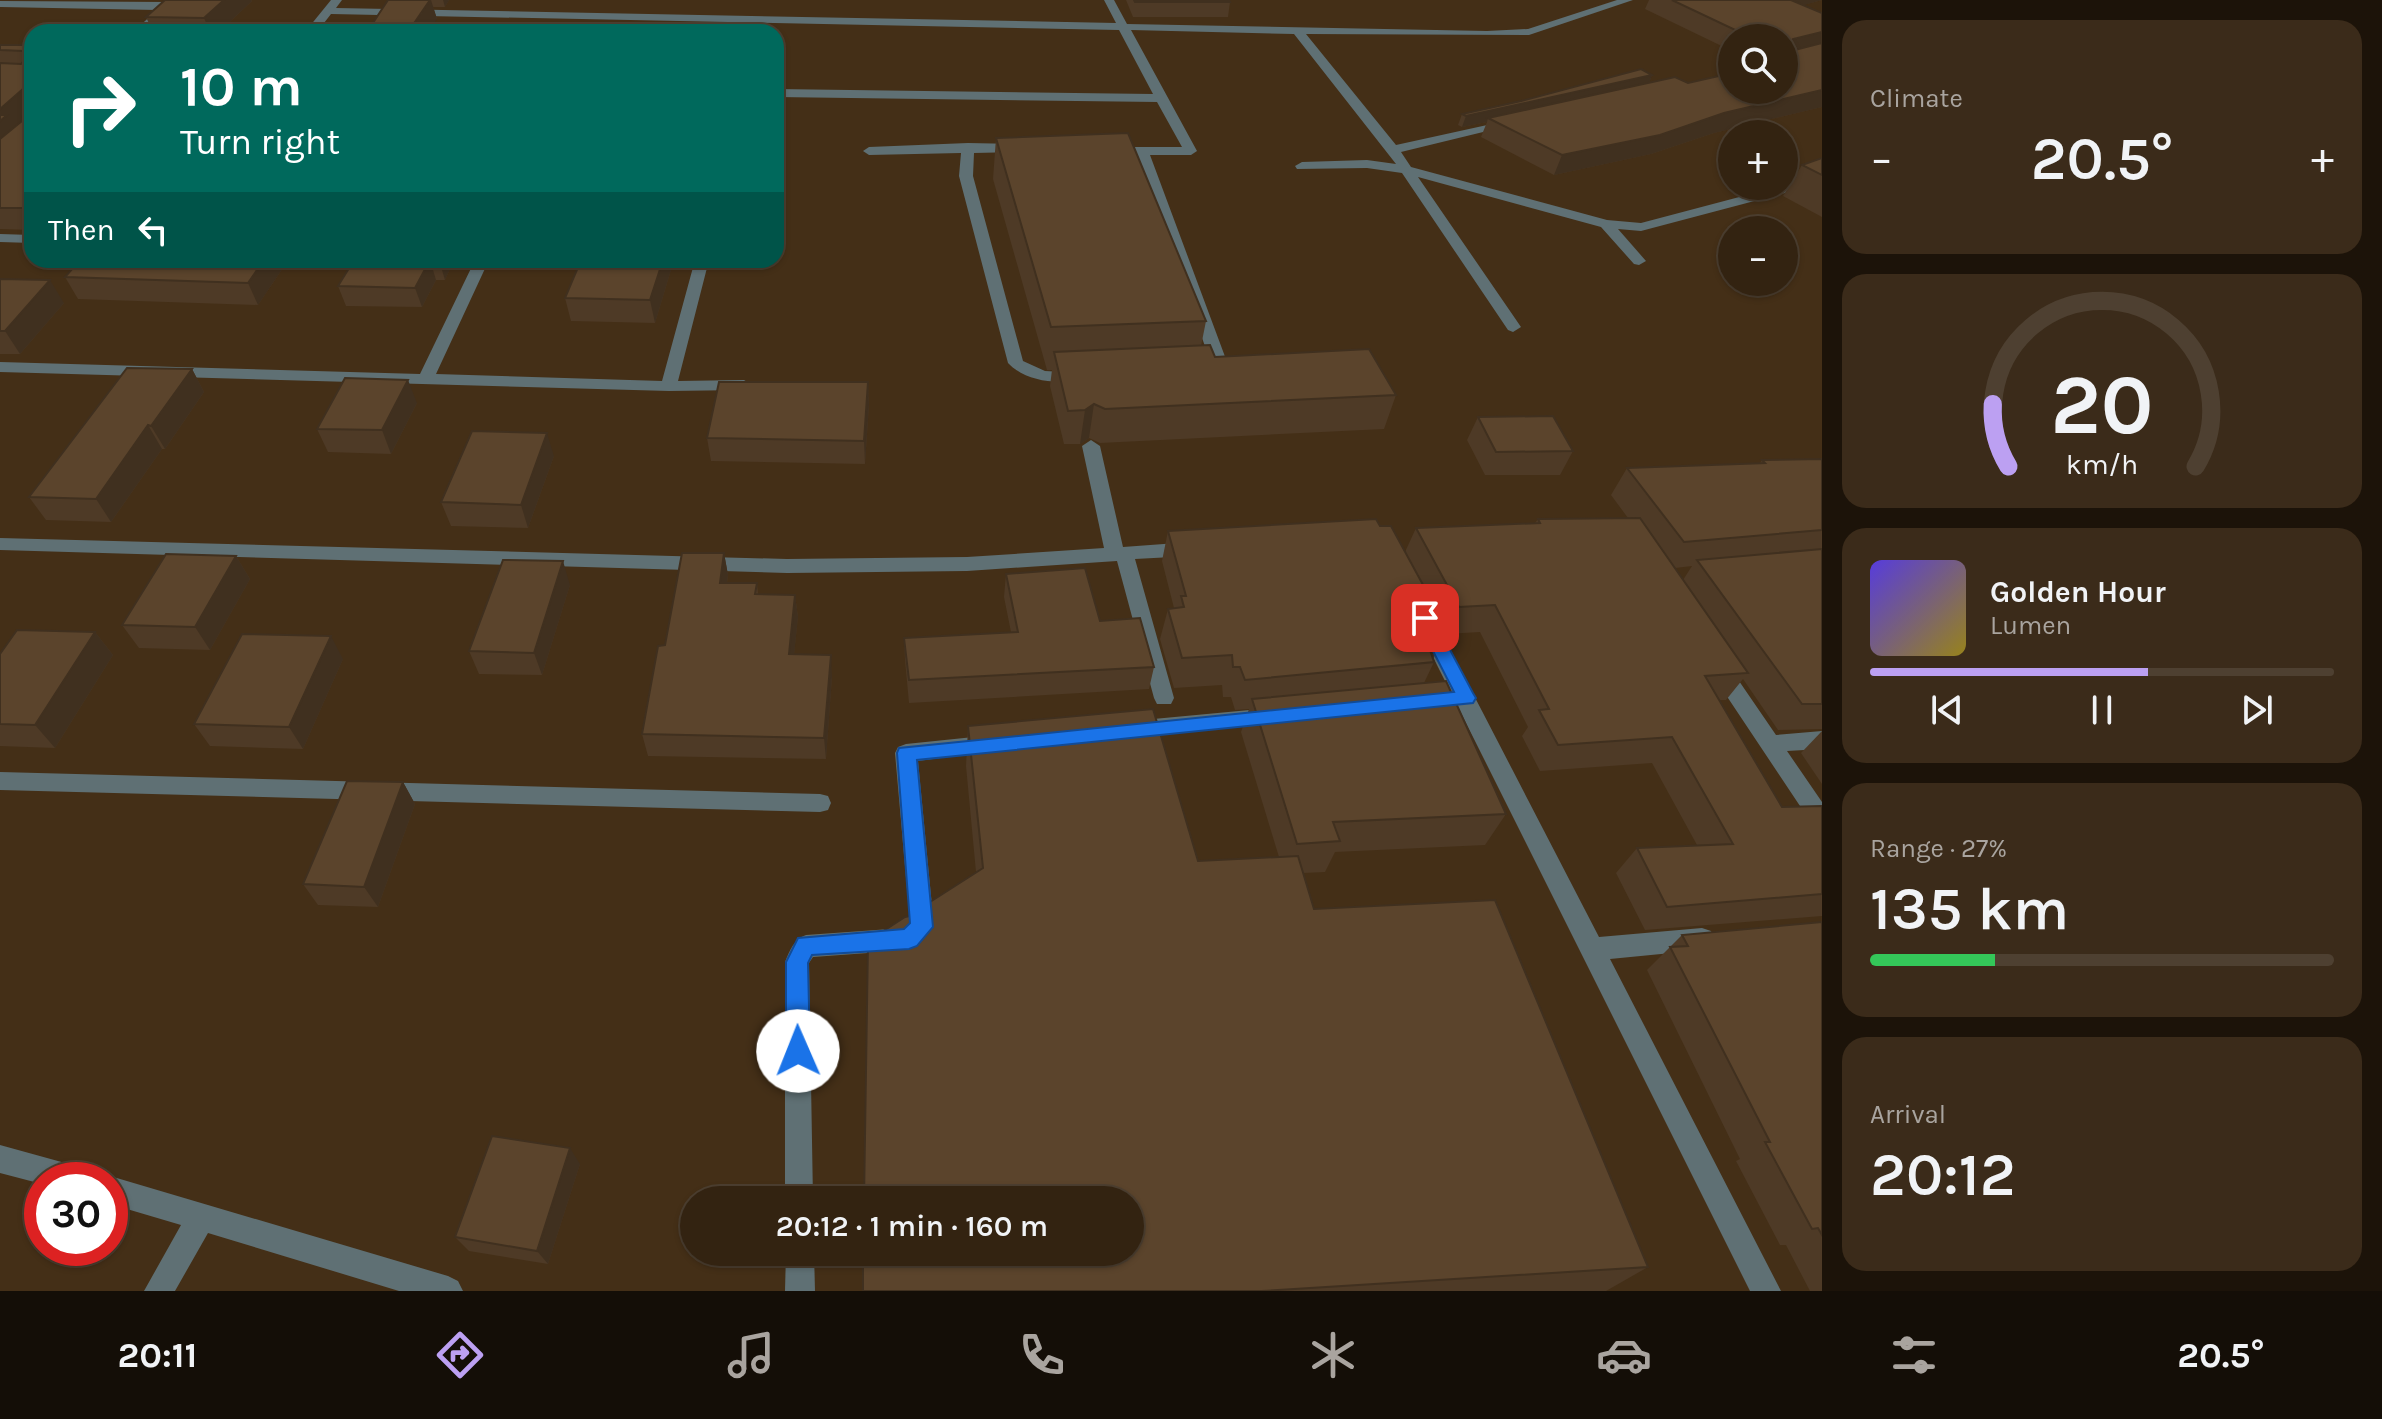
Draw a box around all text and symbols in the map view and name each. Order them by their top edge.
map controls [1718,24,1798,296]
button: search [1718,24,1798,104]
text: 10 m [180,54,303,119]
icon: right [48,56,152,160]
text: Climate [1870,83,1963,114]
button: + [1718,120,1798,200]
text: Turn right [180,121,340,163]
text: 20.5° [2031,124,2173,194]
text: − [1870,133,1893,184]
text: + [2311,133,2334,184]
icon: left [131,208,175,252]
text: Then [48,212,115,248]
button: − [1718,216,1798,296]
text: 20 [2051,357,2153,454]
text: km/h [2066,448,2138,481]
text: Golden Hour [1990,574,2166,610]
pin [1391,584,1459,652]
icon: arrive [1403,596,1447,640]
text: Lumen [1990,610,2071,641]
icon: previous [1925,688,1969,732]
icon: pause [2080,688,2124,732]
icon: next [2235,688,2279,732]
text: Range · 27% [1870,833,2007,864]
text: 135 km [1870,874,2069,944]
position arrow [756,1009,840,1093]
text: Arrival [1870,1099,1946,1130]
text: 20:12 [1870,1140,2016,1210]
speed limit sign: 30 [24,1162,128,1266]
text: 20:12 · 1 min · 160 m [776,1208,1048,1244]
icon: directions [432,1327,488,1383]
icon: music [723,1327,779,1383]
icon: phone [1014,1327,1070,1383]
icon: climate [1305,1327,1361,1383]
icon: car [1596,1327,1652,1383]
icon: filters [1886,1327,1942,1383]
text: 20:11 [117,1334,197,1376]
text: 20.5° [2177,1334,2264,1376]

